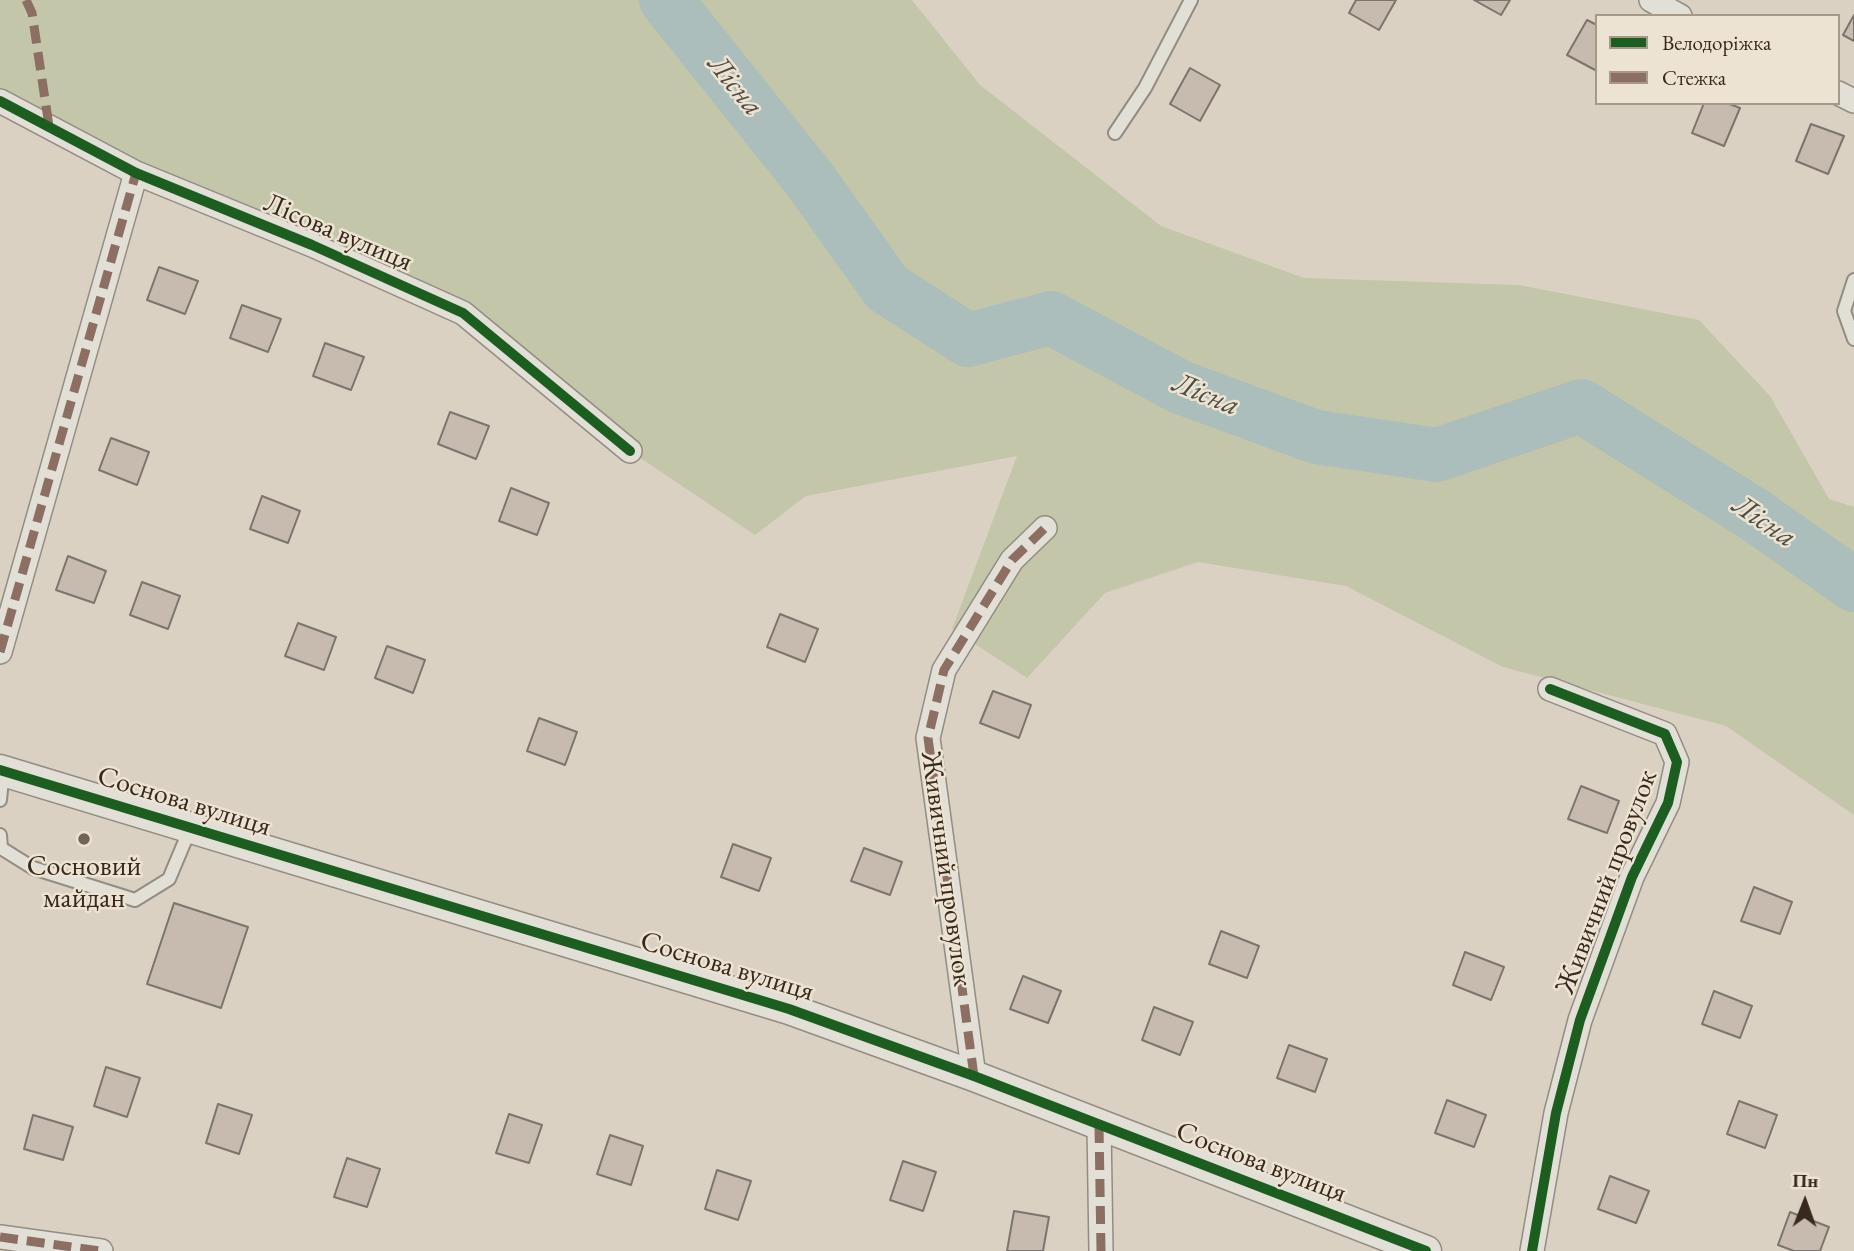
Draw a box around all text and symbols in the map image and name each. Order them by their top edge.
legend [1595,14,1840,105]
text: Велодоріжка [1662,29,1771,56]
water label: Лісна [699,48,771,124]
text: Стежка [1662,64,1726,91]
street label: Лісова вулиця [259,187,417,279]
water label: Лісна [1167,365,1245,425]
water label: Лісна [1725,488,1803,556]
street label: Живичний провулок [913,749,979,989]
street label: Соснова вулиця [93,760,275,844]
street label: Живичний провулок [1549,765,1665,999]
marker: Сосновий майдан [76,831,92,847]
place label: Сосновий майдан [27,850,141,916]
street label: Соснова вулиця [636,925,818,1009]
street label: Соснова вулиця [1171,1115,1351,1211]
north arrow [1770,1167,1840,1237]
text: Пн [1792,1168,1819,1193]

